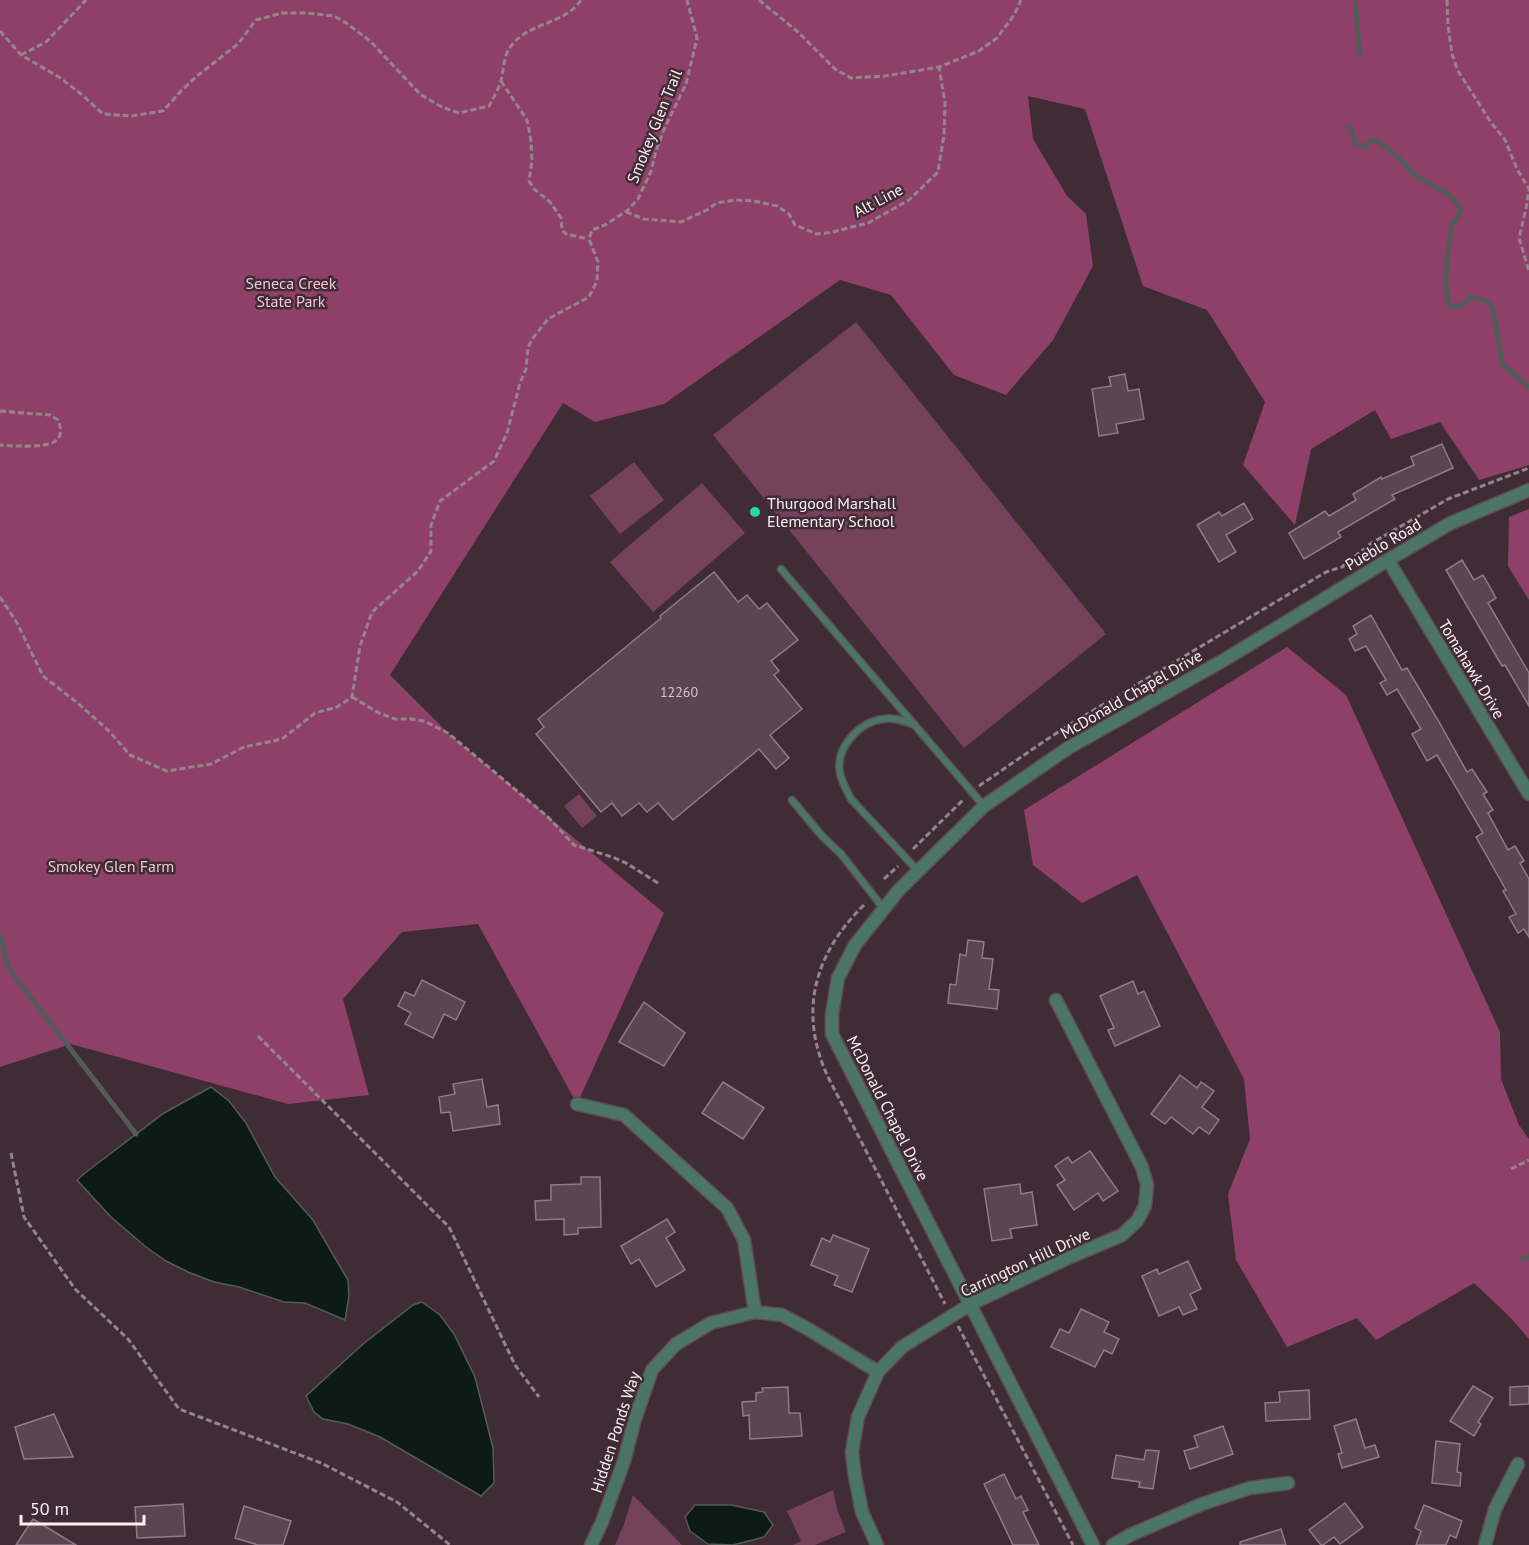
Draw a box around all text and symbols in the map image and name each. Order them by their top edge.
street label: Smokey Glen Trail [622,66,686,186]
street label: Alt Line [850,179,906,221]
park label: Seneca Creek State Park [246,273,337,311]
place label: Thurgood Marshall Elementary School [767,493,896,531]
marker: Thurgood Marshall Elementary School [748,505,762,519]
street label: Pueblo Road [1341,513,1425,575]
street label: Tomahawk Drive [1435,616,1509,722]
street label: McDonald Chapel Drive [1056,645,1206,743]
house number: 12260 [660,683,698,701]
park label: Smokey Glen Farm [48,856,174,876]
street label: McDonald Chapel Drive [843,1032,933,1184]
street label: Carrington Hill Drive [957,1223,1093,1301]
street label: Hidden Ponds Way [586,1368,644,1495]
scale bar [21,1488,144,1526]
text: 50 m [30,1497,69,1520]

